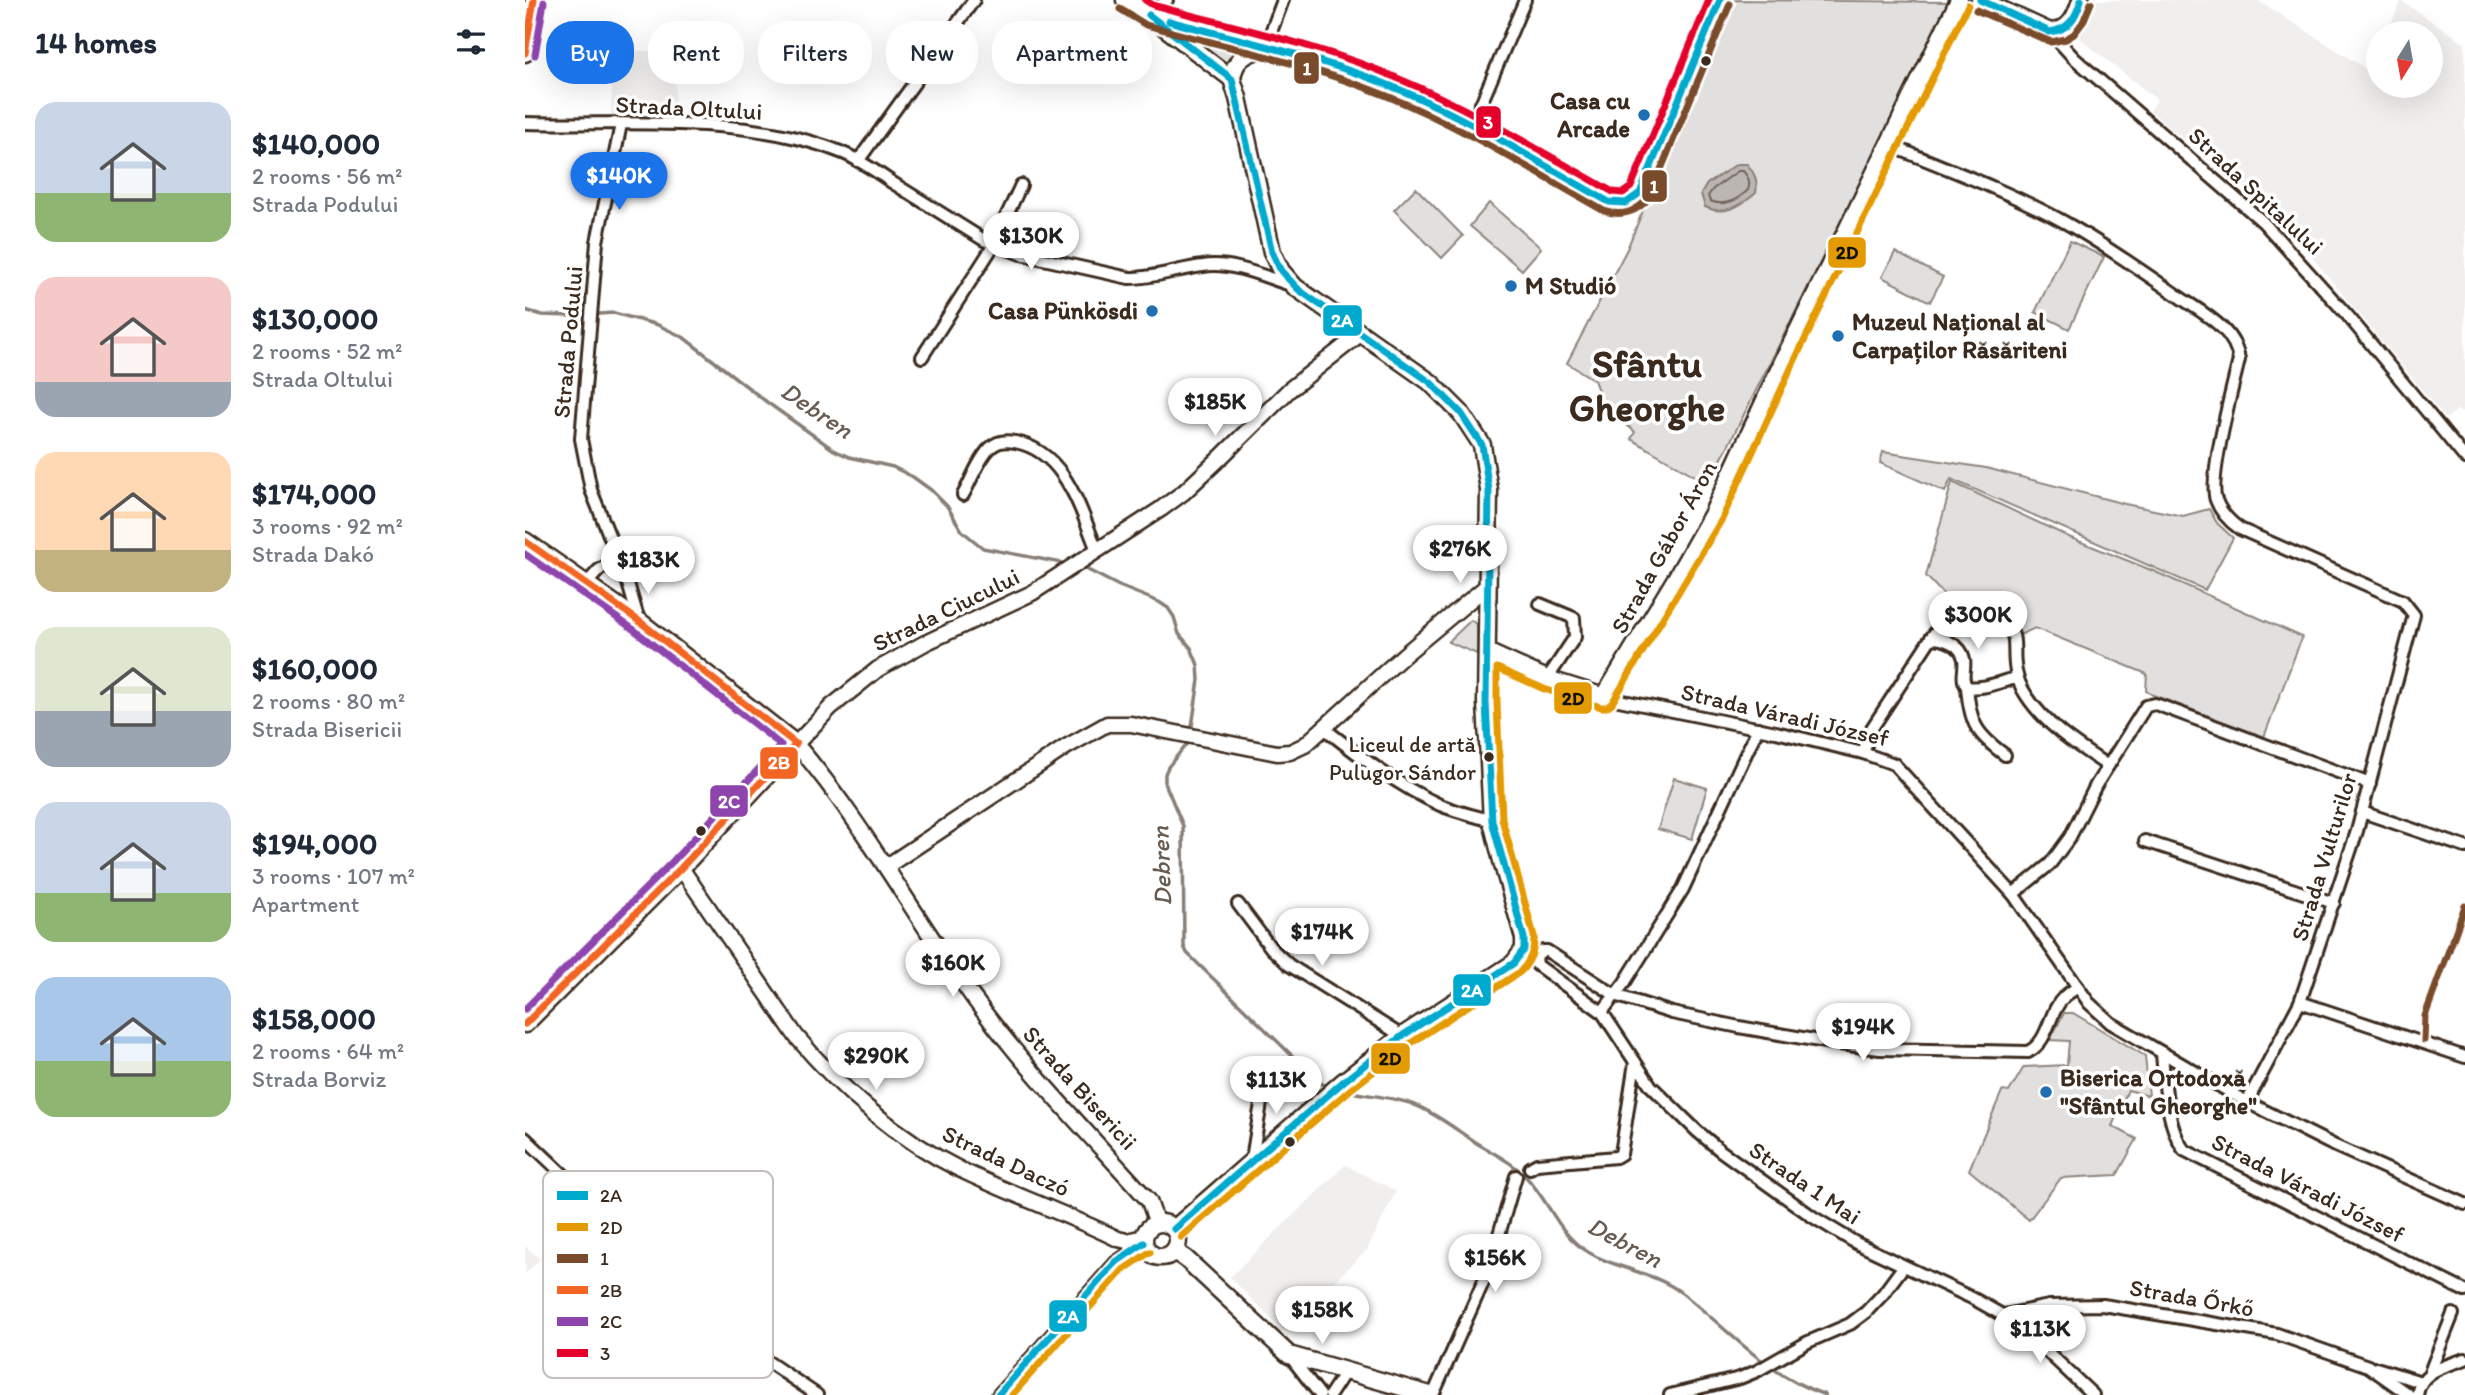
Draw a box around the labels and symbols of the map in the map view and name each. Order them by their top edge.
north arrow [2366,21,2443,98]
line badge: 1 [1293,51,1320,85]
unlabelled marker [1699,54,1713,68]
text: 1 [1303,57,1312,80]
place label: Casa cu Arcade [1550,86,1631,143]
street label: Strada Oltului [615,89,763,126]
line badge: 3 [1475,105,1502,139]
marker: Casa cu Arcade [1636,107,1652,123]
text: 3 [1483,111,1493,134]
street label: Strada Spitalului [2183,121,2330,261]
pin: $140K [570,152,668,212]
line badge: 1 [1641,169,1668,203]
text: 1 [1650,175,1659,198]
pin: $130K [982,212,1080,272]
line badge: 2D [1827,236,1867,269]
text: 2D [1836,241,1859,264]
street label: Strada Podului [546,265,589,419]
place label: M Studió [1525,271,1616,300]
marker: M Studió [1503,278,1519,294]
place label: Casa Pünkösdi [988,296,1138,325]
marker: Casa Pünkösdi [1144,303,1160,319]
line badge: 2A [1322,304,1363,337]
place label: Muzeul Național al Carpaților Răsăriteni [1852,307,2067,365]
text: 2A [1331,309,1354,332]
marker: Muzeul Național al Carpaților Răsăriteni [1830,328,1846,344]
district label: Sfântu Gheorghe [1569,341,1725,431]
water label: Debren [775,374,859,446]
pin: $185K [1166,378,1264,438]
street label: Strada Gábor Áron [1604,455,1723,638]
pin: $276K [1411,526,1509,585]
pin: $183K [599,536,697,596]
street label: Strada Ciucului [868,561,1024,658]
pin: $300K [1929,592,2027,651]
street label: Strada Váradi József [1678,677,1892,753]
line badge: 2D [1553,681,1593,715]
text: 2D [1562,687,1585,710]
place label: Liceul de artă Pulugor Sándor [1329,731,1477,786]
line badge: 2B [759,746,799,780]
marker: Liceul de artă Pulugor Sándor [1482,750,1496,764]
text: 2B [768,751,790,774]
street label: Strada Vulturilor [2284,769,2363,945]
line badge: 2C [709,784,749,818]
text: 2C [718,790,740,813]
unlabelled marker [694,824,708,838]
water label: Debren [1144,825,1178,907]
pin: $174K [1273,908,1371,968]
pin: $160K [904,940,1002,999]
line badge: 2A [1452,973,1492,1007]
text: 2A [1461,979,1484,1002]
pin: $194K [1814,1004,1912,1063]
street label: Strada Bisericii [1017,1020,1144,1156]
pin: $290K [827,1032,925,1092]
line badge: 2D [1370,1042,1411,1075]
text: 2D [1379,1047,1402,1070]
pin: $113K [1227,1056,1325,1116]
place label: Biserica Ortodoxă "Sfântul Gheorghe" [2060,1063,2257,1121]
marker: Biserica Ortodoxă "Sfântul Gheorghe" [2038,1084,2054,1100]
street label: Strada Daczó [938,1118,1074,1203]
street label: Strada Váradi József [2207,1126,2409,1249]
unlabelled marker [1283,1135,1297,1149]
street label: Strada 1 Mai [1744,1135,1867,1230]
legend [543,1171,773,1378]
text: 2A [600,1184,622,1207]
water label: Debren [1582,1209,1668,1275]
text: 2D [600,1216,623,1239]
pin: $156K [1446,1234,1544,1294]
text: 1 [600,1247,609,1270]
street label: Strada Őrkő [2128,1272,2257,1323]
text: 2B [600,1279,622,1302]
pin: $158K [1273,1286,1371,1346]
line badge: 2A [1048,1299,1088,1333]
text: 2A [1057,1305,1080,1328]
pin: $113K [1991,1306,2089,1365]
text: 2C [600,1310,622,1333]
text: 3 [600,1342,610,1365]

